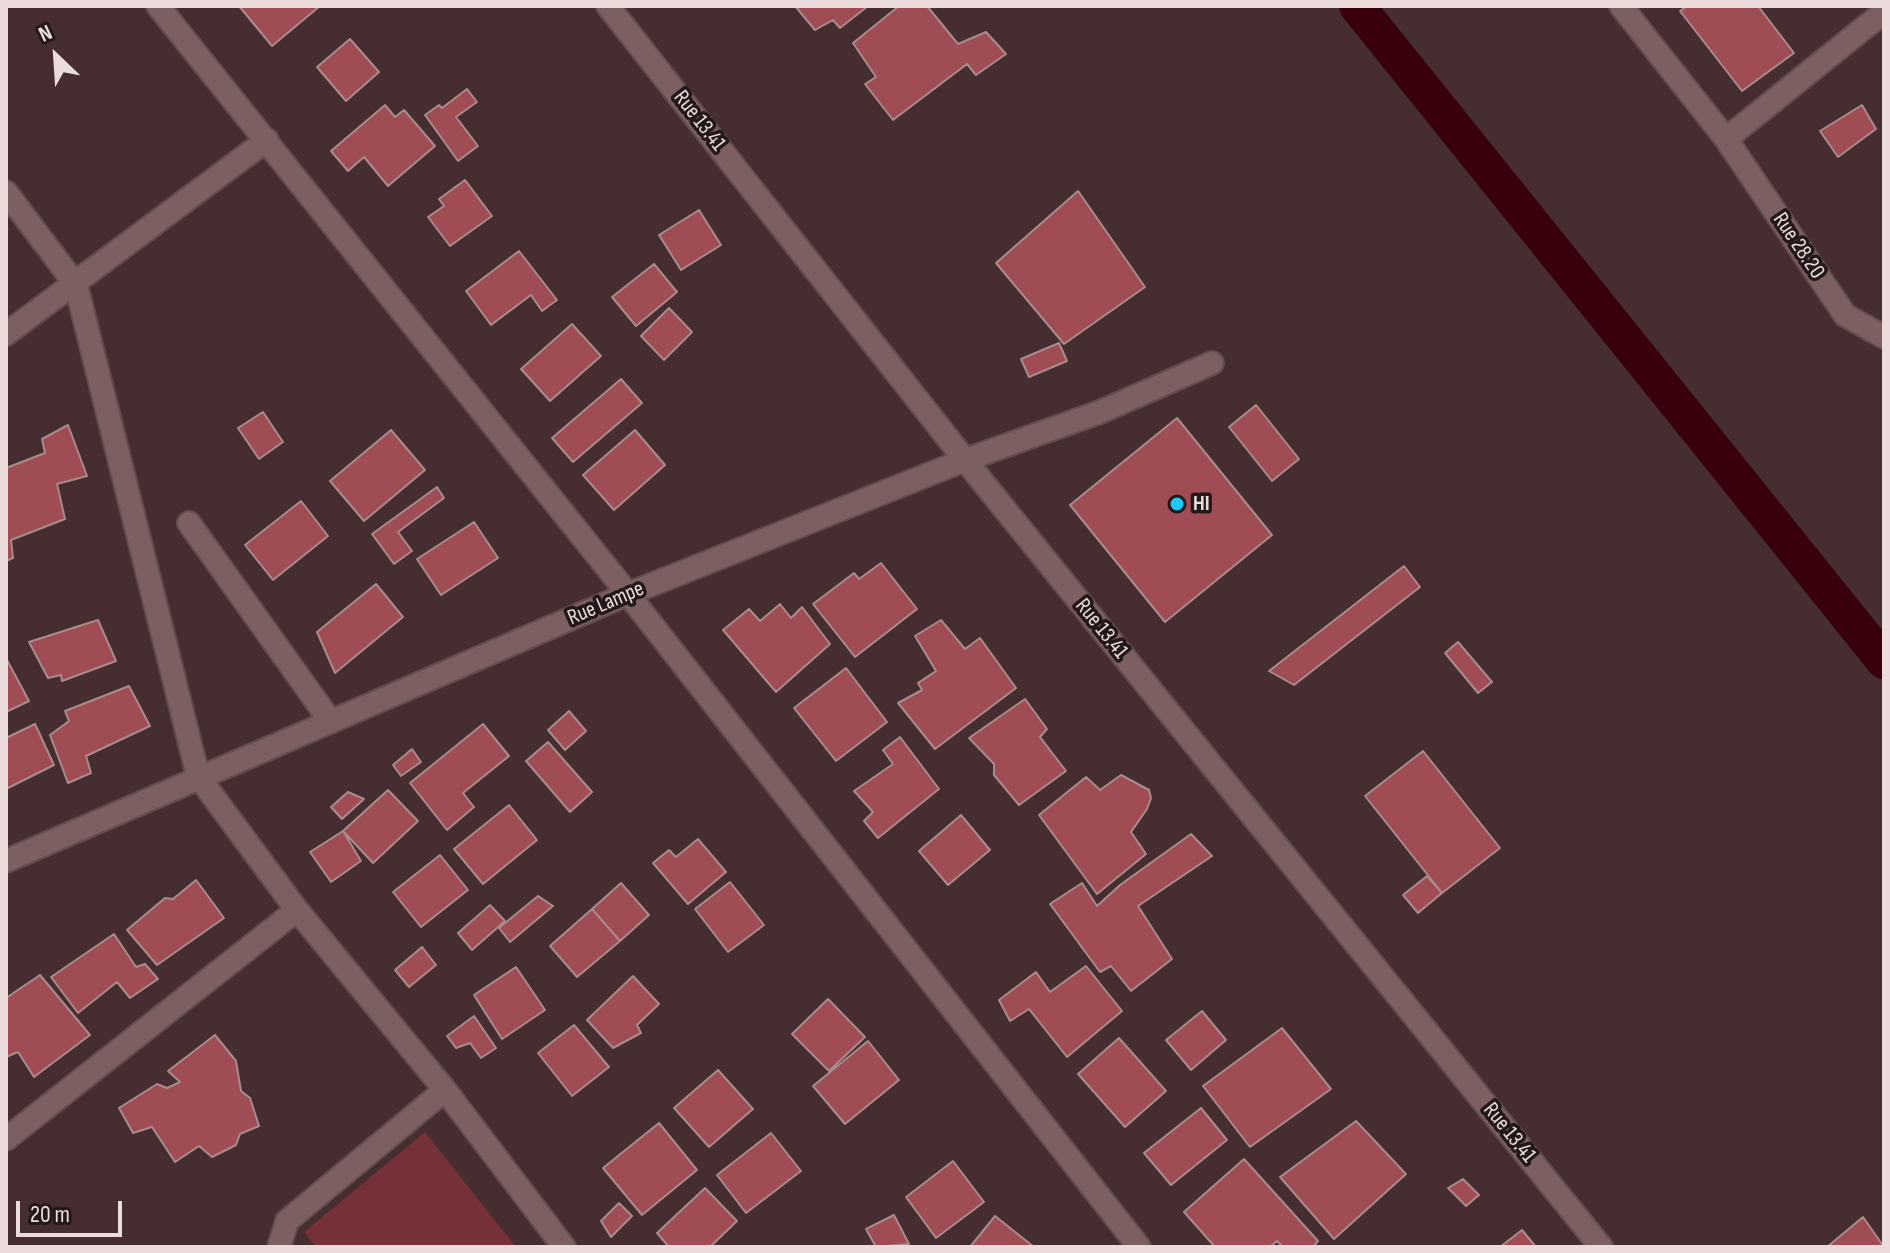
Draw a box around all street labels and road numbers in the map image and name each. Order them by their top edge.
street label: Rue 13.41 [667,85,731,157]
street label: Rue 28.20 [1766,208,1830,284]
street label: Rue Lampe [564,576,648,632]
street label: Rue 13.41 [1069,594,1133,664]
street label: Rue 13.41 [1477,1098,1541,1168]

